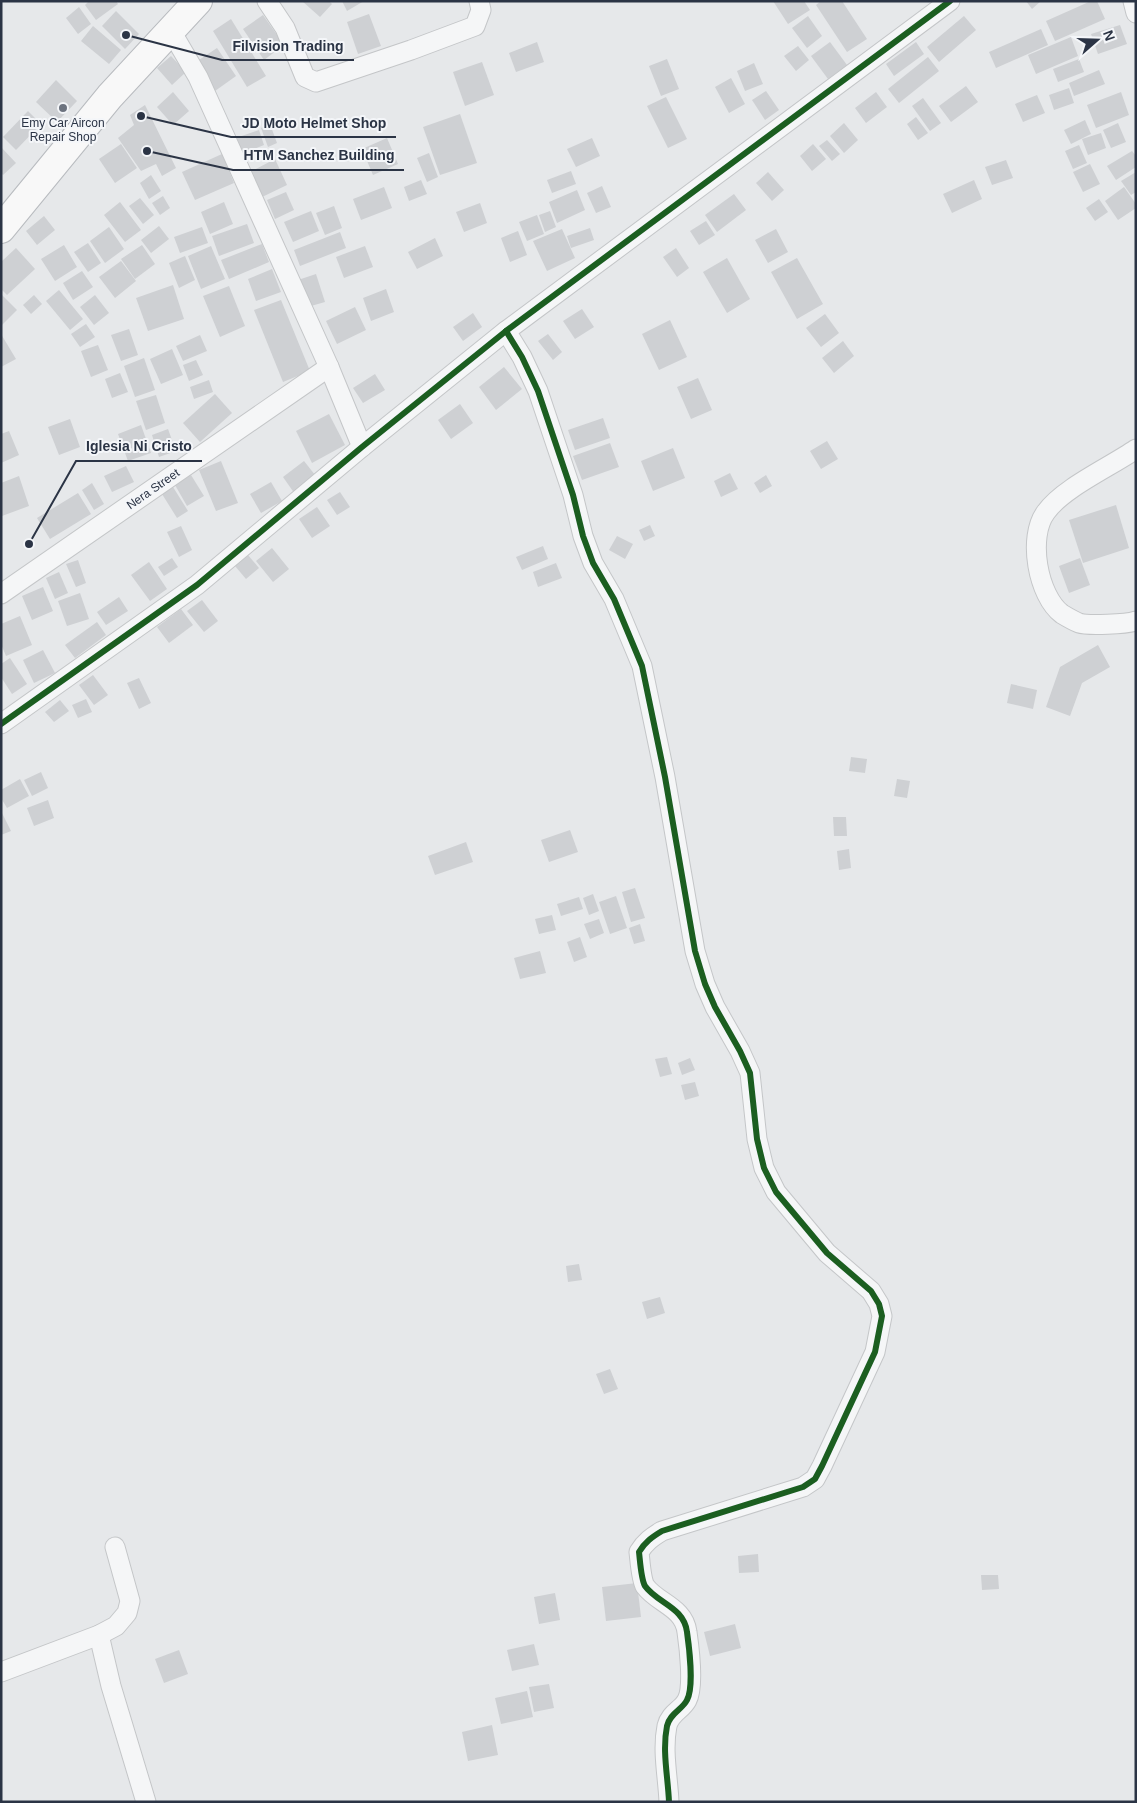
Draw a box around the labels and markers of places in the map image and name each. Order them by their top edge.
callout: Filvision Trading [222,31,354,60]
marker: Emy Car Aircon Repair Shop [57,102,69,114]
callout: JD Moto Helmet Shop [231,108,396,137]
place label: Emy Car Aircon Repair Shop [21,116,105,144]
callout: HTM Sanchez Building [233,141,404,170]
callout: Iglesia Ni Cristo [76,432,202,461]

